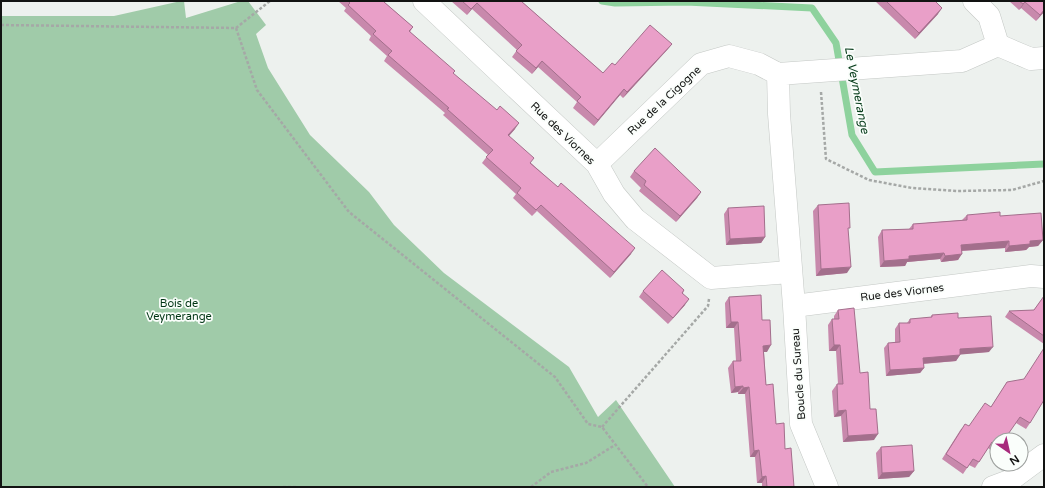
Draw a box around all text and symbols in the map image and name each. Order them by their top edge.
water label: Le Veymerange [842,45,873,136]
street label: Rue de la Cigogne [625,63,704,138]
street label: Rue des Viornes [528,99,597,167]
street label: Rue des Viornes [859,281,945,304]
park label: Bois de Veymerange [146,297,212,323]
street label: Boucle du Sureau [789,328,808,420]
north arrow [989,432,1029,472]
text: N [1007,452,1022,468]

